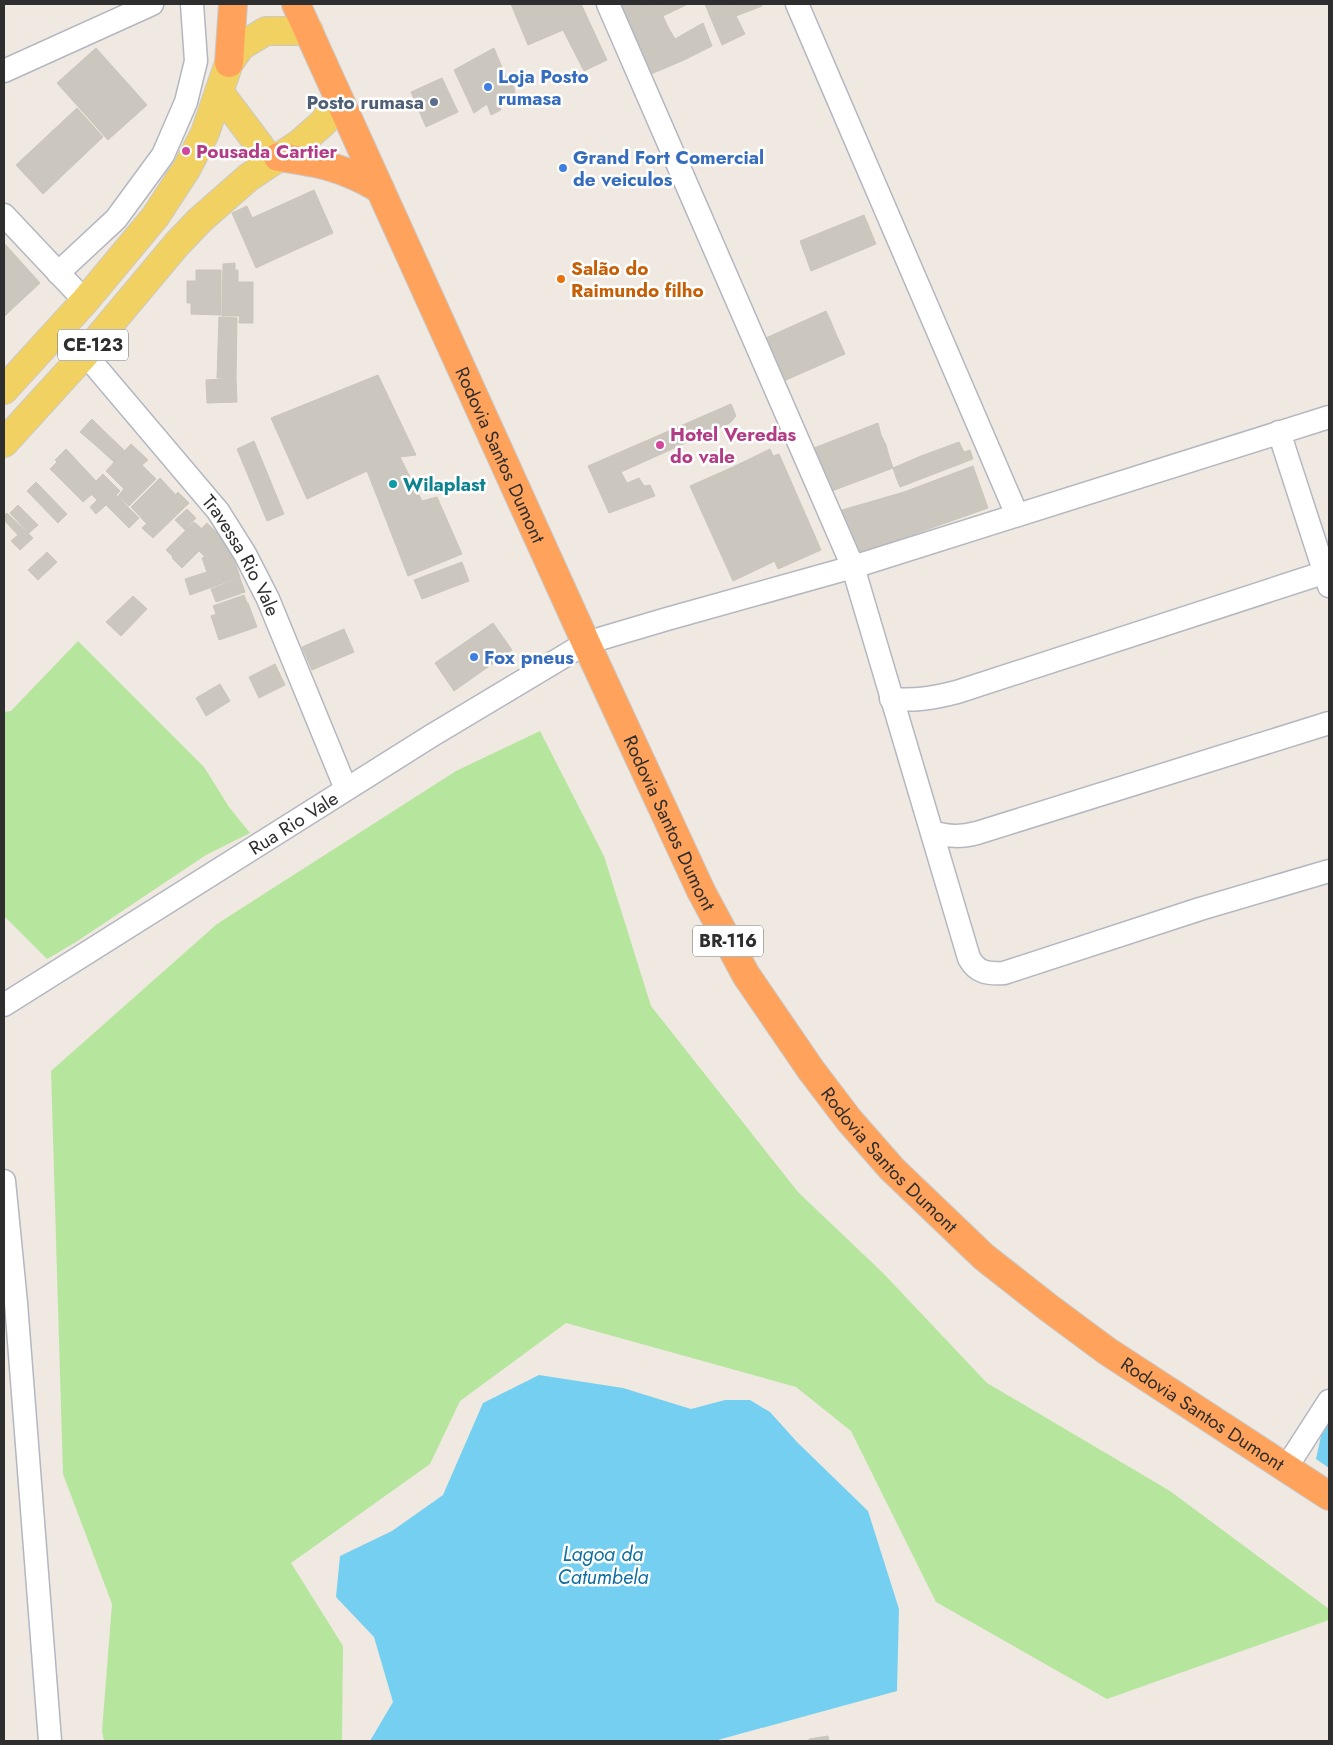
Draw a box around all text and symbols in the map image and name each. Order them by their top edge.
place label: Loja Posto rumasa [498,63,589,112]
marker: Loja Posto rumasa [482,81,494,93]
place label: Posto rumasa [306,89,424,116]
marker: Posto rumasa [428,96,440,108]
place label: Pousada Cartier [196,138,338,165]
place label: Grand Fort Comercial de veiculos [573,144,764,193]
marker: Pousada Cartier [180,145,192,157]
marker: Grand Fort Comercial de veiculos [557,162,569,174]
place label: Salão do Raimundo filho [571,255,704,304]
marker: Salão do Raimundo filho [555,273,567,285]
road number: CE-123 [58,330,128,360]
street label: Rodovia Santos Dumont [448,363,552,548]
place label: Hotel Veredas do vale [670,421,797,470]
marker: Hotel Veredas do vale [654,439,666,451]
place label: Wilaplast [403,471,486,498]
marker: Wilaplast [387,478,399,490]
street label: Travessa Rio Vale [196,489,287,620]
place label: Fox pneus [484,644,574,671]
marker: Fox pneus [468,651,480,663]
street label: Rodovia Santos Dumont [617,731,722,916]
street label: Rua Rio Vale [244,785,344,861]
road number: BR-116 [693,926,763,956]
street label: Rodovia Santos Dumont [814,1081,964,1239]
street label: Rodovia Santos Dumont [1115,1351,1290,1478]
water label: Lagoa da Catumbela [558,1540,648,1592]

